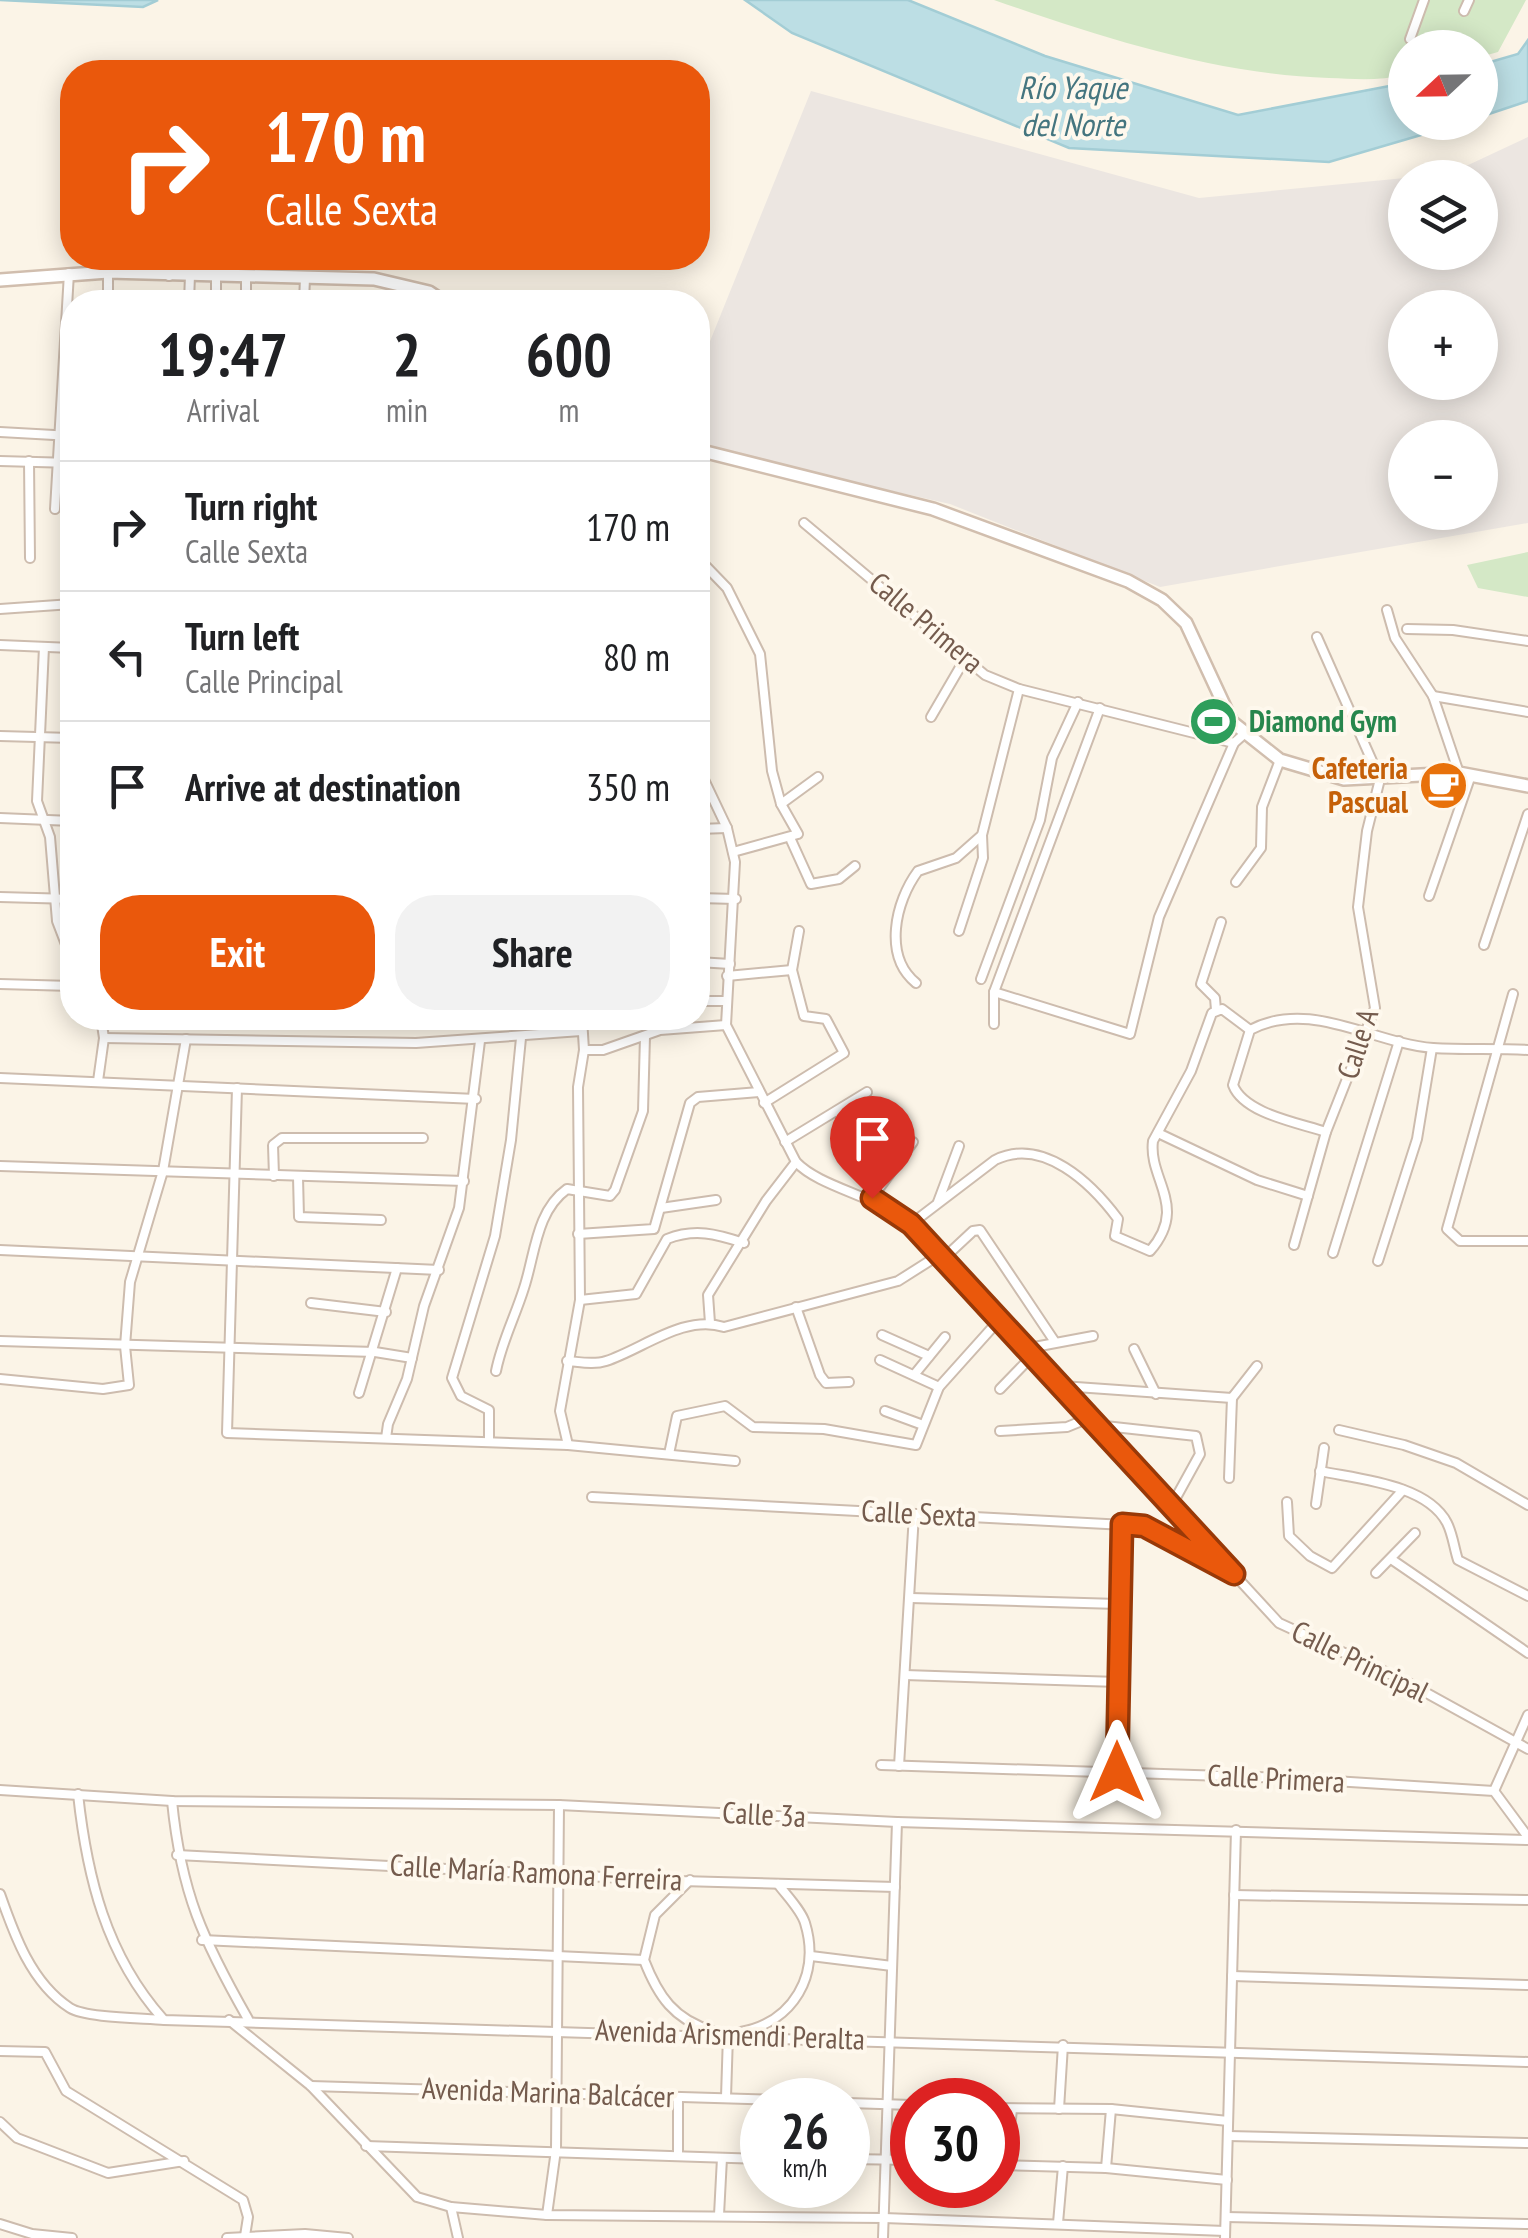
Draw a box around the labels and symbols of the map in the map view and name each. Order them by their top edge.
north arrow [1388,30,1498,140]
water label: Río Yaque del Norte [1019,66,1129,145]
street label: Calle Primera [862,563,992,681]
sports icon: Diamond Gym [1188,696,1240,748]
place label: Diamond Gym [1249,701,1397,740]
place label: Cafeteria Pascual [1312,748,1409,821]
cafe icon: Cafeteria Pascual [1417,760,1469,812]
street label: Calle A [1327,1003,1386,1084]
pin [830,1096,915,1199]
street label: Calle Sexta [860,1490,978,1535]
street label: Calle Principal [1286,1611,1436,1711]
position arrow [1065,1720,1169,1824]
street label: Calle Primera [1206,1754,1346,1801]
street label: Calle 3a [721,1792,807,1835]
street label: Calle María Ramona Ferreira [389,1844,683,1899]
street label: Avenida Arismendi Peralta [594,2009,866,2058]
street label: Avenida Marina Balcácer [421,2068,676,2115]
speed limit sign: 30 [890,2078,1020,2208]

